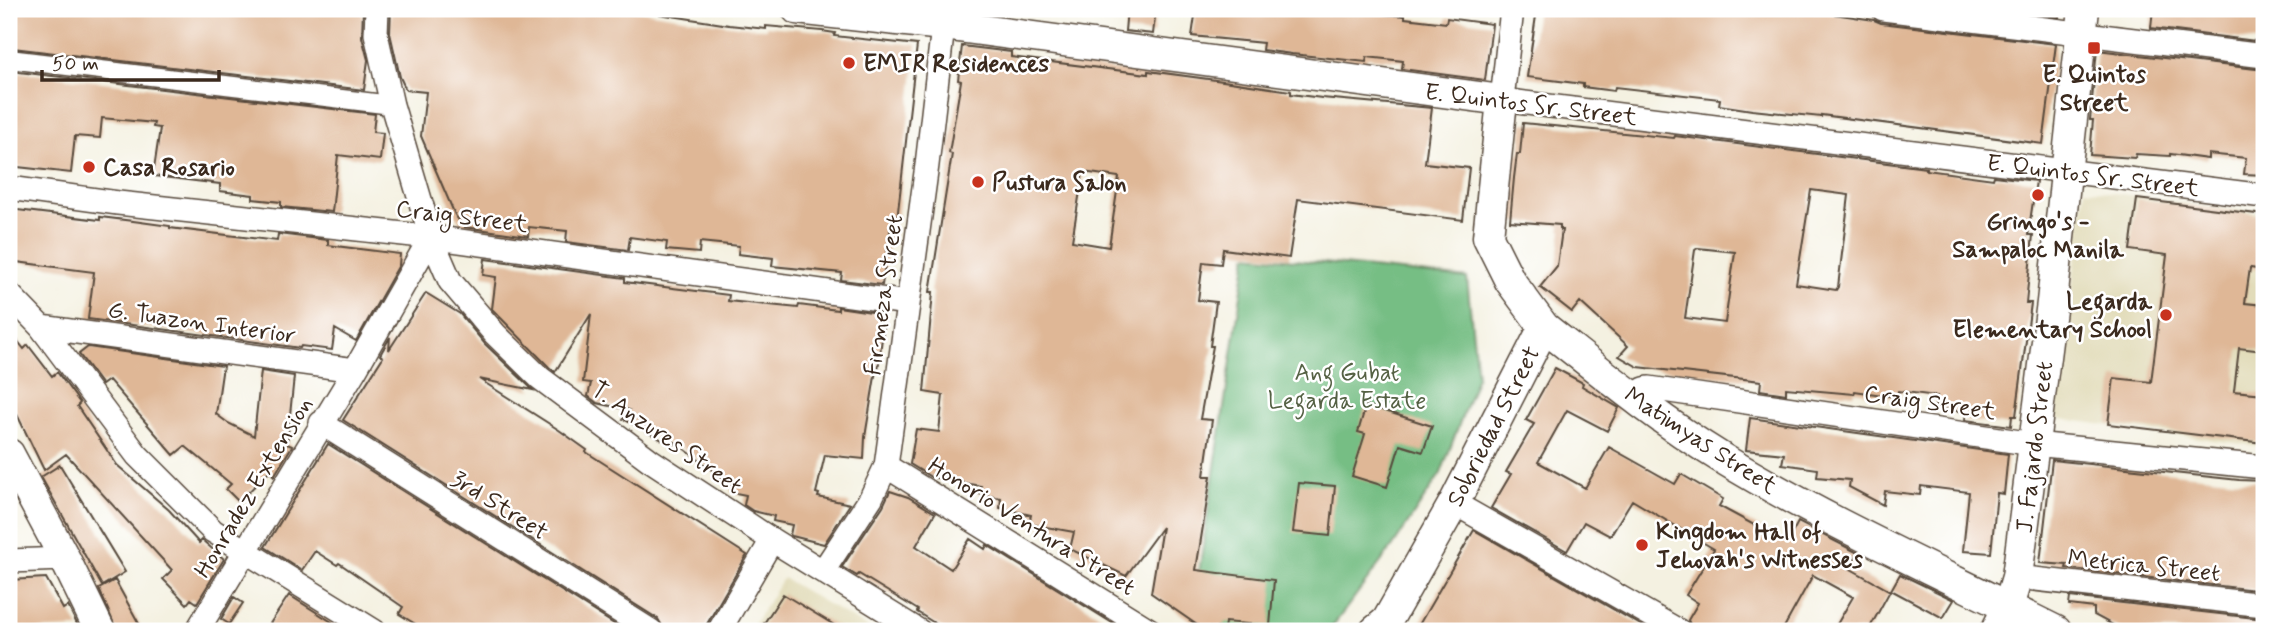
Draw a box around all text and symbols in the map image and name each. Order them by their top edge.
scale bar [42,38,219,82]
marker: E. Quintos Street [2086,40,2102,56]
place label: EMIR Residences [863,49,1049,80]
text: 50 m [52,50,99,78]
marker: EMIR Residences [841,55,857,71]
place label: E. Quintos Street [2042,60,2146,119]
street label: E. Quintos Sr. Street [1423,77,1639,134]
street label: E. Quintos Sr. Street [1985,148,2201,205]
place label: Casa Rosario [103,153,235,184]
marker: Casa Rosario [81,159,97,175]
place label: Pustura Salon [992,168,1126,199]
marker: Pustura Salon [970,174,986,190]
marker: Gringo's - Sampaloc Manila [2030,187,2046,203]
street label: Craig Street [394,194,529,243]
place label: Gringo's - Sampaloc Manila [1952,207,2124,266]
street label: Firmeza Street [858,213,911,378]
place label: Legarda Elementary School [1953,287,2153,346]
street label: G. Tuazon Interior [106,295,298,352]
marker: Legarda Elementary School [2158,307,2174,323]
street label: Sobriedad Street [1441,341,1548,512]
park label: Ang Gubat Legarda Estate [1268,358,1426,420]
street label: J. Fajardo Street [2010,360,2061,535]
street label: T. Anzures Street [584,375,748,502]
street label: Craig Street [1862,379,1998,430]
street label: Matimyas Street [1618,380,1783,502]
street label: Honradez Extension [188,391,321,584]
street label: Honorio Ventura Street [922,451,1141,604]
street label: 3rd Street [445,464,554,548]
place label: Kingdom Hall of Jehovah's Witnesses [1656,517,1863,576]
marker: Kingdom Hall of Jehovah's Witnesses [1634,537,1650,553]
street label: Metrica Street [2066,543,2222,590]

